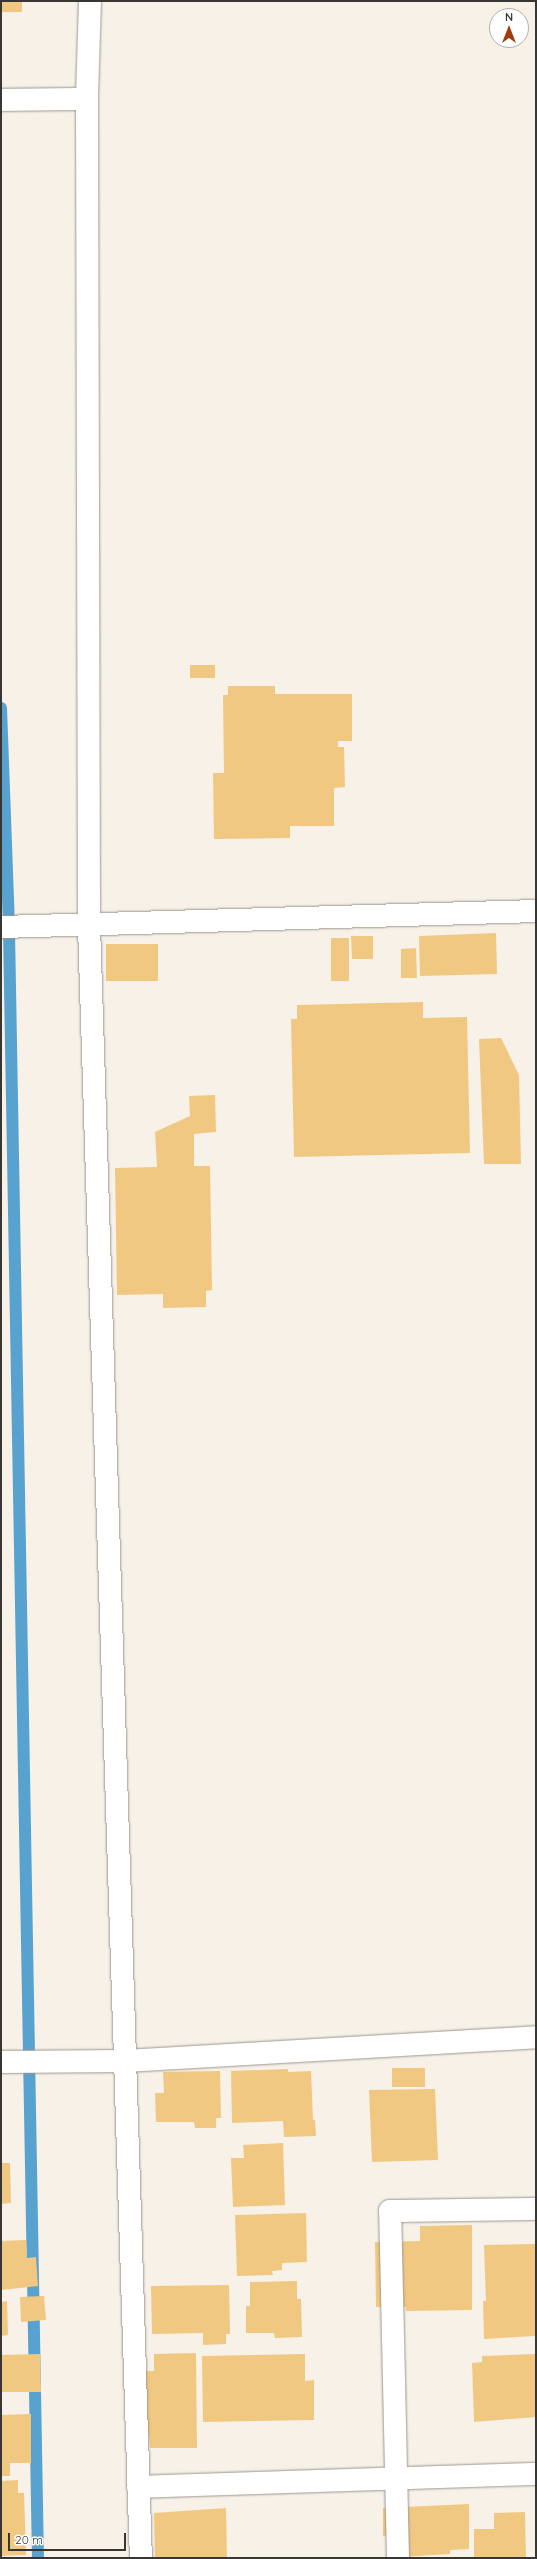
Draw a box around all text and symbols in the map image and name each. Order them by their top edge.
north arrow [489,8,529,48]
text: N [505,10,513,24]
scale bar [10,2525,128,2551]
text: 20 m [15,2532,43,2547]

